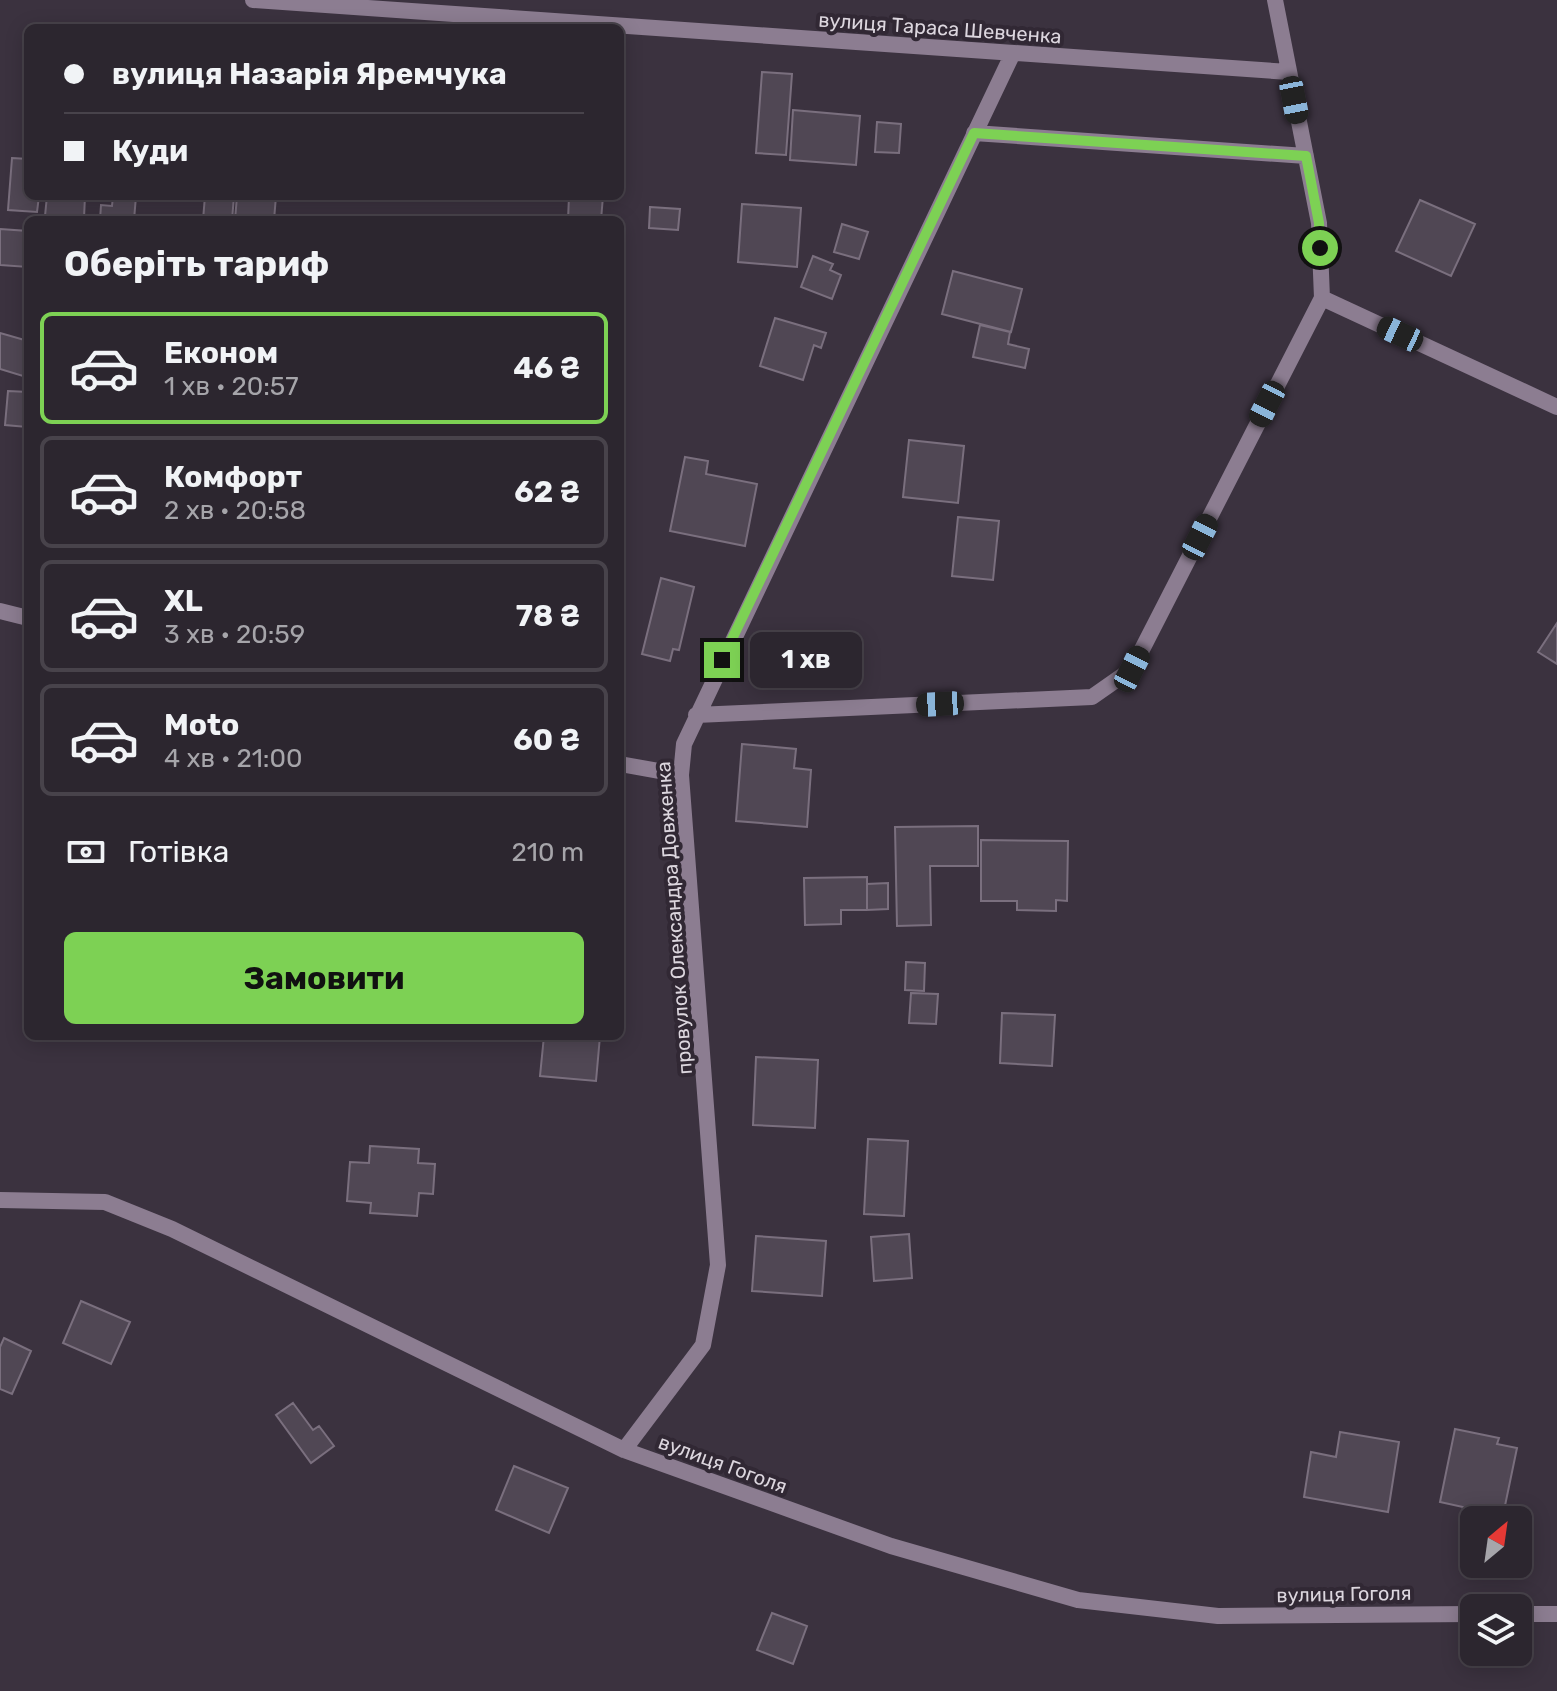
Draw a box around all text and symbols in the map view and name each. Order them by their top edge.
street label: вулиця Тараса Шевченка [818,8,1062,48]
text: вулиця Назарія Яремчука [112,56,507,92]
car [1278,74,1310,126]
text: Куди [112,133,188,169]
route start [1302,230,1338,266]
text: Оберіть тариф [64,242,329,285]
car [1373,313,1427,355]
icon: car [68,332,140,404]
text: Економ [164,335,278,371]
text: 46 ₴ [513,350,580,386]
text: 1 хв · 20:57 [164,371,299,402]
car [1245,377,1289,431]
icon: car [68,456,140,528]
text: Комфорт [164,459,302,495]
text: 62 ₴ [514,474,580,510]
text: 2 хв · 20:58 [164,495,306,526]
car [1178,510,1222,564]
icon: car [68,580,140,652]
text: XL [164,583,203,619]
text: 78 ₴ [516,598,580,634]
text: 3 хв · 20:59 [164,619,305,650]
callout: 1 хв [750,632,862,688]
route end [704,642,740,678]
car [1110,642,1154,696]
text: 1 хв [781,644,831,675]
car [915,691,965,717]
icon: car [68,704,140,776]
text: Moto [164,707,239,743]
text: 60 ₴ [513,722,580,758]
text: 4 хв · 21:00 [164,743,303,774]
street label: провулок Олександра Довженка [651,761,697,1075]
icon: cash [64,830,108,874]
text: Готівка [128,834,229,870]
text: 210 m [512,837,584,868]
button: Замовити [64,932,584,1024]
street label: вулиця Гоголя [655,1430,791,1498]
north arrow [1460,1506,1532,1578]
map controls [1460,1506,1532,1666]
street label: вулиця Гоголя [1276,1581,1412,1607]
button: layers [1460,1594,1532,1666]

